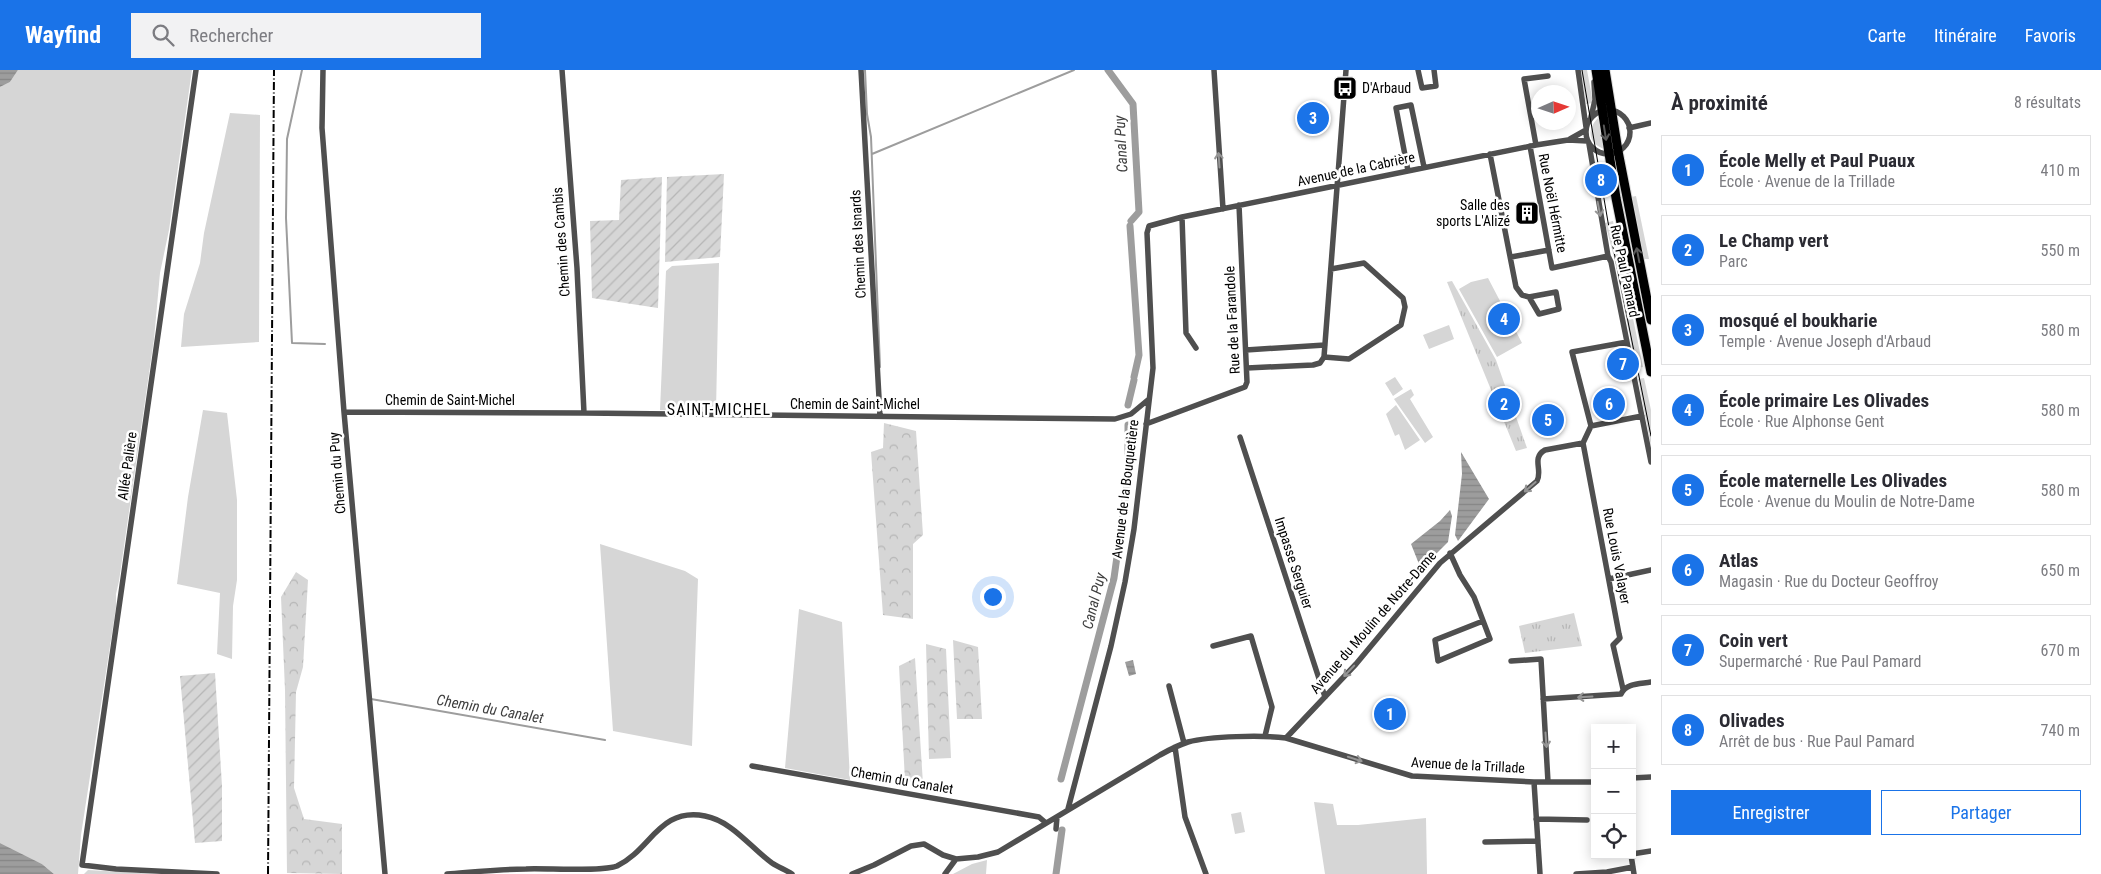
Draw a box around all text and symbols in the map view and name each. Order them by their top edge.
search box [131,13,481,58]
text: Wayfind [25,21,101,49]
icon: search [149,21,177,49]
text: Rechercher [189,24,273,47]
text: Carte [1867,25,1906,46]
text: Itinéraire [1934,25,1997,46]
text: Favoris [2025,25,2076,46]
bus stop icon: D'Arbaud [1332,75,1358,101]
place label: D'Arbaud [1362,80,1411,96]
north arrow [1531,85,1576,130]
text: À proximité [1671,91,1768,115]
text: 8 résultats [2014,93,2081,112]
pin: 3 [1297,99,1329,137]
water label: Canal Puy [1110,114,1131,173]
one-way arrow [1601,124,1611,140]
street label: Avenue de la Cabrière [1296,149,1417,189]
text: École Melly et Paul Puaux [1719,149,1915,172]
street label: Rue Noël Hérmitte [1536,152,1571,254]
one-way arrow [1214,153,1223,169]
pin: 8 [1585,161,1617,199]
text: 1 [1684,161,1692,180]
text: 410 m [2041,161,2080,180]
text: École · Avenue de la Trillade [1719,172,1895,191]
street label: Chemin des Cambis [549,187,573,297]
street label: Chemin des Isnards [847,189,869,299]
place label: Salle des sports L'Alizé [1436,197,1510,229]
building icon: Salle des sports L'Alizé [1514,200,1540,226]
one-way arrow [1595,201,1605,217]
street label: Rue Paul Pamard [1607,223,1643,319]
text: Le Champ vert [1719,229,1829,252]
text: 2 [1684,241,1692,260]
text: 550 m [2041,241,2080,260]
one-way arrow [1633,247,1643,263]
text: Parc [1719,252,1748,271]
street label: Rue de la Farandole [1221,265,1243,374]
pin: 4 [1488,300,1520,338]
text: mosqué el boukharie [1719,309,1877,332]
text: 3 [1684,321,1692,340]
text: 580 m [2041,321,2080,340]
text: Temple · Avenue Joseph d'Arbaud [1719,332,1931,351]
pin: 7 [1607,345,1639,383]
pin: 2 [1488,385,1520,423]
pin: 6 [1593,385,1625,423]
text: École primaire Les Olivades [1719,389,1929,412]
street label: Chemin de Saint-Michel [385,392,515,408]
street label: Chemin de Saint-Michel [790,396,920,412]
district label: SAINT-MICHEL [667,400,771,419]
pin: 5 [1532,401,1564,439]
text: 4 [1684,401,1692,420]
text: 580 m [2041,401,2080,420]
text: École · Rue Alphonse Gent [1719,412,1884,431]
street label: Avenue de la Bouquetière [1109,418,1142,559]
street label: Allée Palière [114,430,140,501]
street label: Chemin du Puy [325,431,349,515]
text: École maternelle Les Olivades [1719,469,1947,492]
text: 5 [1684,481,1692,500]
text: 580 m [2041,481,2080,500]
one-way arrow [1523,482,1536,493]
text: École · Avenue du Moulin de Notre-Dame [1719,492,1975,511]
street label: Rue Louis Valayer [1600,506,1634,606]
street label: Impasse Serguier [1272,515,1316,611]
street label: Avenue du Moulin de Notre-Dame [1307,547,1440,697]
text: Atlas [1719,549,1758,572]
text: 6 [1684,561,1692,580]
text: 650 m [2041,561,2080,580]
water label: Canal Puy [1078,570,1110,631]
text: Magasin · Rue du Docteur Geoffroy [1719,572,1938,591]
your location [980,584,1006,610]
text: Coin vert [1719,629,1788,652]
text: 7 [1684,641,1692,660]
text: 670 m [2041,641,2080,660]
text: Supermarché · Rue Paul Pamard [1719,652,1921,671]
one-way arrow [1343,665,1355,677]
water label: Chemin du Canalet [435,691,546,727]
one-way arrow [1577,692,1593,701]
pin: 1 [1374,695,1406,733]
text: Olivades [1719,709,1785,732]
text: 8 [1684,721,1692,740]
text: 740 m [2041,721,2080,740]
map controls [1591,724,1636,859]
button: + [1591,724,1636,769]
one-way arrow [1541,732,1550,748]
text: Arrêt de bus · Rue Paul Pamard [1719,732,1915,751]
street label: Avenue de la Trillade [1411,754,1526,776]
one-way arrow [1346,755,1362,765]
street label: Chemin du Canalet [849,763,955,797]
button: − [1591,769,1636,814]
button: Enregistrer [1671,790,1871,835]
button: Partager [1881,790,2081,835]
button: locate [1591,814,1636,859]

